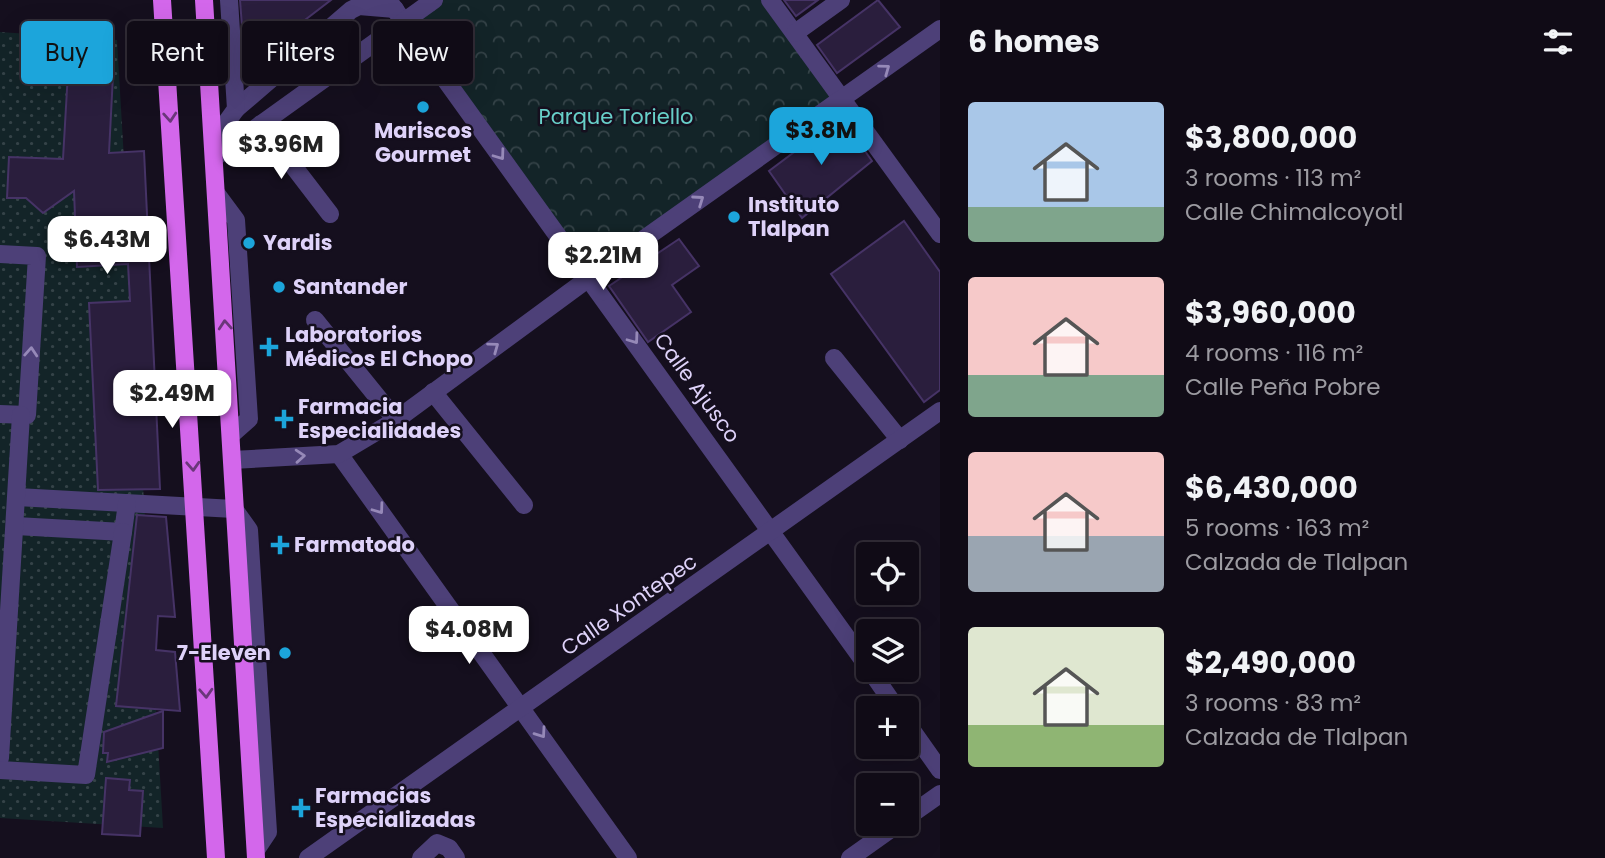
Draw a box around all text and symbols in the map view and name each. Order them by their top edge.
text: 6 homes [968,20,1100,63]
chip: Buy [21,21,113,84]
chip: Rent [127,21,228,84]
chip: Filters [242,21,359,84]
chip: New [373,21,473,84]
icon: filters [1539,23,1577,61]
one-way arrow [877,65,890,77]
marker: Mariscos Gourmet [415,99,431,115]
park label: Parque Toriello [538,102,694,131]
pin: $3.8M [772,108,870,167]
one-way arrow [162,112,177,123]
text: $3.8M [785,114,857,146]
place label: Mariscos Gourmet [374,116,472,169]
text: $3,800,000 [1185,116,1357,159]
pin: $3.96M [224,122,338,181]
text: $3.96M [238,128,324,160]
icon: home [1024,130,1108,214]
one-way arrow [492,147,504,159]
text: 3 rooms · 113 m² [1185,162,1361,194]
place label: Instituto Tlalpan [748,190,839,243]
one-way arrow [691,196,704,209]
text: Calle Chimalcoyotl [1185,196,1403,228]
marker: Instituto Tlalpan [726,209,742,225]
pin: $6.43M [50,216,164,276]
text: $6.43M [64,223,150,255]
place label: Yardis [263,228,333,257]
pin: $2.21M [546,232,660,292]
marker: Yardis [241,235,257,251]
text: $2.21M [564,239,642,271]
place label: Santander [293,272,407,301]
marker: Santander [271,279,287,295]
text: $3,960,000 [1185,291,1356,334]
icon: home [1024,305,1108,389]
one-way arrow [218,319,233,330]
place label: Laboratorios Médicos El Chopo [285,320,473,373]
street label: Calle Ajusco [648,327,747,449]
one-way arrow [625,331,638,344]
marker: Laboratorios Médicos El Chopo [259,337,279,357]
text: 4 rooms · 116 m² [1185,337,1363,369]
one-way arrow [486,343,499,355]
one-way arrow [23,347,38,358]
pin: $2.49M [115,370,229,430]
text: Calle Peña Pobre [1185,371,1380,403]
text: $2.49M [129,377,215,409]
place label: Farmacia Especialidades [298,392,461,445]
marker: Farmacia Especialidades [276,411,292,427]
one-way arrow [295,449,306,464]
one-way arrow [186,461,201,472]
text: $6,430,000 [1185,466,1358,509]
icon: home [1024,480,1108,564]
one-way arrow [371,501,383,514]
text: 5 rooms · 163 m² [1185,512,1369,544]
place label: Farmatodo [294,530,415,559]
marker: Farmatodo [272,537,288,553]
map controls [856,542,919,836]
button: locate [856,542,919,605]
text: Calzada de Tlalpan [1185,546,1408,578]
street label: Calle Xontepec [555,547,703,662]
pin: $4.08M [412,606,526,666]
text: $4.08M [425,613,513,645]
button: layers [856,619,919,682]
place label: 7-Eleven [177,638,271,667]
text: $2,490,000 [1185,641,1356,684]
marker: 7-Eleven [277,645,293,661]
icon: home [1024,655,1108,739]
text: 3 rooms · 83 m² [1185,687,1361,719]
one-way arrow [199,688,214,699]
button: + [856,696,919,759]
text: Calzada de Tlalpan [1185,721,1408,753]
one-way arrow [532,725,545,738]
button: − [856,773,919,836]
place label: Farmacias Especializadas [315,781,476,834]
marker: Farmacias Especializadas [293,800,309,816]

